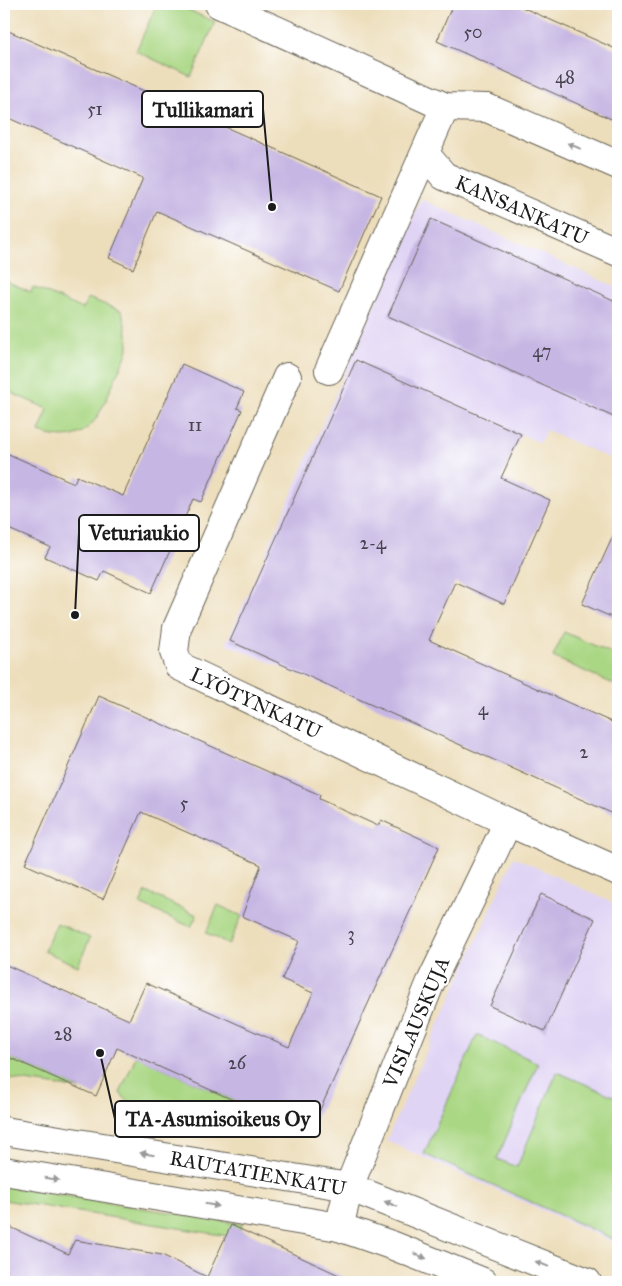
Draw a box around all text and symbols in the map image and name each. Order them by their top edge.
house number: 50 [464,21,482,43]
house number: 48 [555,66,575,88]
callout: Tullikamari [142,91,263,127]
text: Tullikamari [151,97,254,123]
house number: 51 [87,98,103,120]
one-way arrow [567,141,581,149]
street label: KANSANKATU [452,170,592,250]
house number: 47 [533,340,551,362]
house number: 11 [188,414,202,436]
callout: Veturiaukio [79,515,199,551]
text: Veturiaukio [88,520,189,546]
house number: 2-4 [360,532,387,554]
street label: LYÖTYNKATU [187,662,326,744]
house number: 4 [478,698,489,720]
house number: 2 [580,741,589,763]
house number: 5 [180,792,189,814]
house number: 3 [347,923,355,945]
street label: VISLAUSKUJA [377,952,456,1093]
house number: 28 [54,1023,72,1045]
house number: 26 [228,1052,247,1074]
callout: TA-Asumisoikeus Oy [115,1101,320,1137]
text: TA-Asumisoikeus Oy [125,1106,312,1132]
street label: RAUTATIENKATU [168,1146,348,1200]
one-way arrow [138,1150,154,1158]
one-way arrow [44,1175,60,1183]
one-way arrow [383,1200,398,1208]
one-way arrow [205,1201,221,1209]
one-way arrow [413,1253,427,1261]
one-way arrow [534,1260,549,1268]

